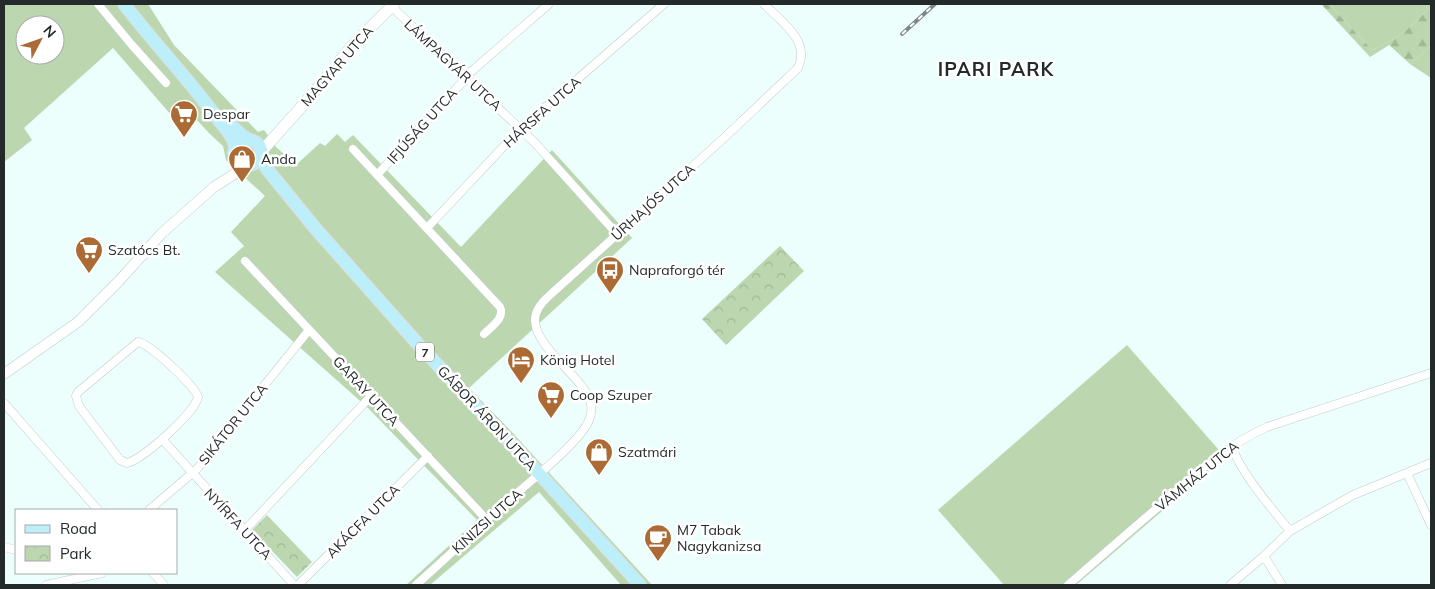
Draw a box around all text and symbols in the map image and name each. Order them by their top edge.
north arrow [15,15,65,65]
street label: LÁMPAGYÁR UTCA [400,15,506,115]
street label: MAGYAR UTCA [297,21,377,110]
text: N [40,22,60,41]
district label: IPARI PARK [938,57,1055,81]
street label: HÁRSFA UTCA [500,72,585,152]
street label: IFJÚSÁG UTCA [383,84,461,168]
supermarket icon: Despar [169,99,199,138]
place label: Despar [203,105,251,123]
shop icon: Anda [227,144,257,183]
place label: Anda [261,150,296,168]
street label: ŰRHAJÓS UTCA [607,159,699,244]
supermarket icon: Szatócs Bt. [74,235,104,274]
place label: Szatócs Bt. [108,241,180,259]
bus stop icon: Napraforgó tér [595,255,625,294]
place label: Napraforgó tér [629,261,726,279]
road number: 7 [416,342,434,362]
hotel icon: König Hotel [506,345,536,384]
place label: König Hotel [540,351,615,369]
street label: GARAY UTCA [329,352,404,430]
street label: GÁBOR ÁRON UTCA [434,362,541,475]
street label: SIKÁTOR UTCA [195,379,272,468]
supermarket icon: Coop Szuper [536,380,566,419]
place label: Coop Szuper [570,386,653,404]
shop icon: Szatmári [584,437,614,476]
street label: VÁMHÁZ UTCA [1152,437,1243,515]
place label: Szatmári [618,443,676,461]
street label: AKÁCFA UTCA [322,480,404,562]
street label: KINIZSI UTCA [448,484,526,557]
street label: NYÍRFA UTCA [200,485,276,564]
legend [15,509,178,574]
text: Road [60,519,97,538]
place label: M7 Tabak Nagykanizsa [677,521,761,555]
cafe icon: M7 Tabak Nagykanizsa [643,523,673,562]
text: Park [60,544,92,563]

